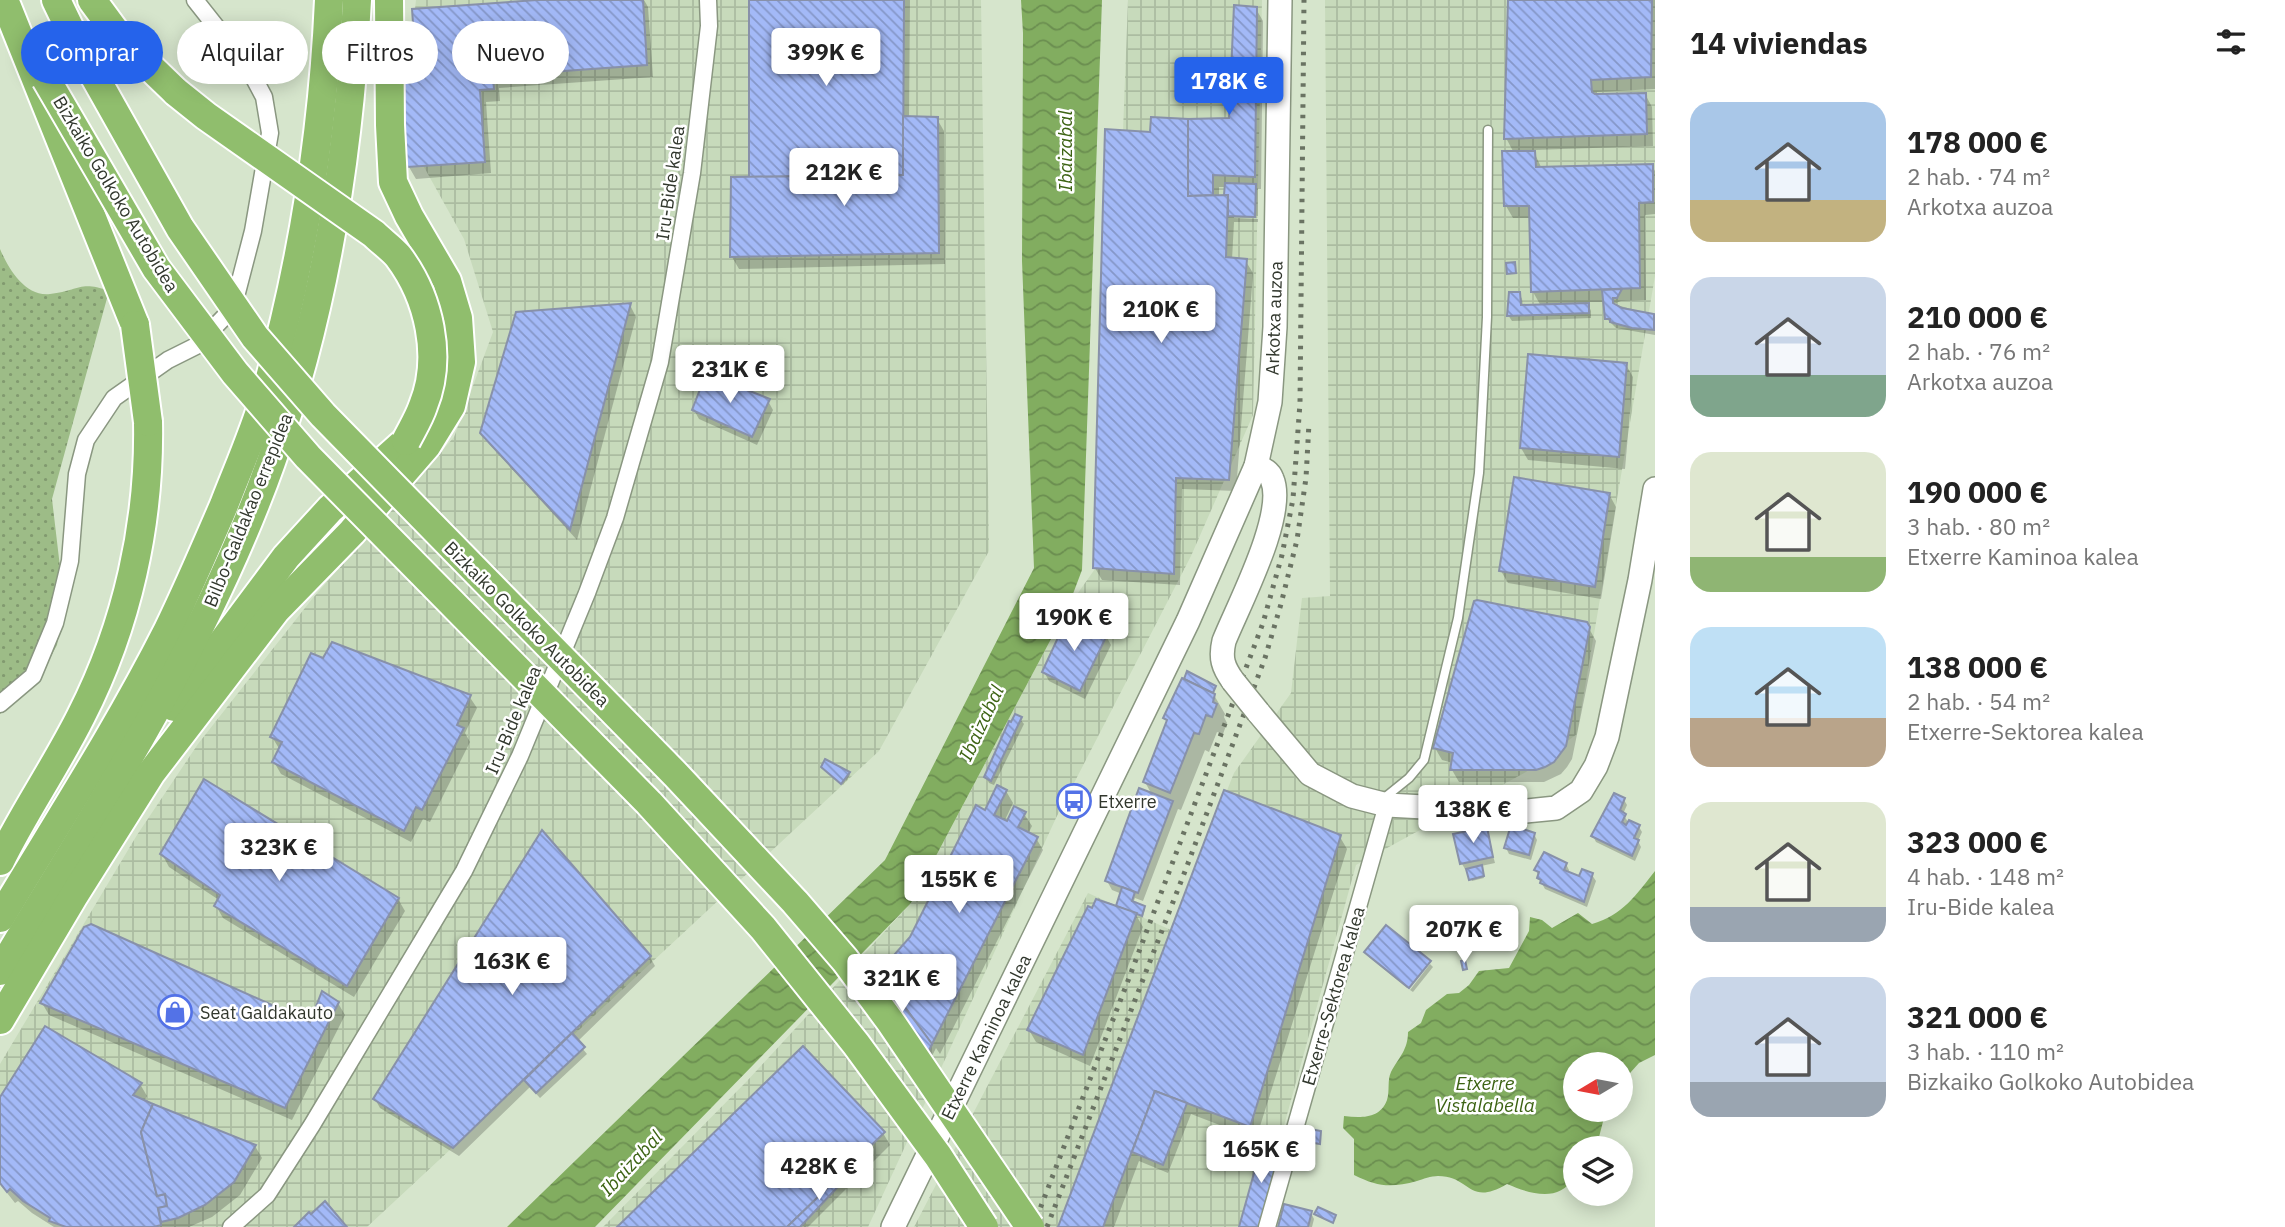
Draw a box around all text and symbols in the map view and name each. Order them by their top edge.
chip: Comprar [21,21,163,84]
chip: Alquilar [177,21,308,84]
chip: Filtros [322,21,438,84]
chip: Nuevo [452,21,569,84]
text: 14 viviendas [1690,23,1868,62]
icon: filters [2212,23,2250,61]
pin: 399K € [769,28,883,88]
text: 399K € [787,36,865,66]
pin: 178K € [1172,58,1286,117]
text: 178K € [1190,65,1268,95]
street label: Bizkaiko Golkoko Autobidea [48,92,184,297]
water label: Ibaizabal [1053,111,1077,191]
text: 178 000 € [1907,122,2048,161]
street label: Iru-Bide kalea [651,124,689,242]
icon: home [1746,130,1830,214]
pin: 212K € [787,148,901,208]
text: 212K € [805,156,883,186]
text: 2 hab. · 74 m² [1907,161,2050,191]
text: Arkotxa auzoa [1907,191,2053,221]
street label: Arkotxa auzoa [1261,260,1288,376]
pin: 210K € [1104,286,1218,345]
text: 210K € [1122,293,1200,323]
text: 210 000 € [1907,297,2048,336]
icon: home [1746,305,1830,389]
text: 2 hab. · 76 m² [1907,336,2050,366]
pin: 231K € [673,346,787,405]
text: 231K € [691,353,769,383]
text: Arkotxa auzoa [1907,366,2053,396]
street label: Bilbo-Galdakao errepidea [198,409,298,610]
text: 190 000 € [1907,472,2048,511]
icon: home [1746,480,1830,564]
text: 3 hab. · 80 m² [1907,511,2050,541]
street label: Bizkaiko Golkoko Autobidea [439,536,615,712]
text: Etxerre Kaminoa kalea [1907,541,2139,571]
pin: 190K € [1017,594,1131,653]
text: 190K € [1035,601,1113,631]
text: 138 000 € [1907,647,2048,686]
icon: home [1746,655,1830,739]
street label: Iru-Bide kalea [480,662,546,778]
water label: Ibaizabal [953,681,1009,765]
text: 2 hab. · 54 m² [1907,686,2050,716]
text: Etxerre-Sektorea kalea [1907,716,2144,746]
bus stop icon: Etxerre [1055,782,1093,820]
pin: 138K € [1416,786,1530,845]
place label: Etxerre [1098,790,1157,813]
text: 138K € [1434,793,1512,823]
text: 323 000 € [1907,822,2048,861]
pin: 323K € [222,824,336,883]
icon: home [1746,830,1830,914]
text: 323K € [240,831,318,861]
pin: 155K € [902,856,1016,915]
text: 4 hab. · 148 m² [1907,861,2064,891]
text: 155K € [920,863,998,893]
text: Iru-Bide kalea [1907,891,2055,921]
street label: Etxerre-Sektorea kalea [1296,903,1370,1088]
pin: 207K € [1407,906,1521,965]
text: 207K € [1425,913,1503,943]
pin: 163K € [455,937,569,997]
text: 163K € [473,945,551,975]
street label: Etxerre Kaminoa kalea [936,950,1036,1124]
pin: 321K € [845,954,959,1014]
text: 321K € [863,962,941,992]
shop icon: Seat Galdakauto [156,993,194,1031]
text: 321 000 € [1907,997,2048,1036]
place label: Seat Galdakauto [200,1001,333,1024]
icon: home [1746,1005,1830,1089]
text: 3 hab. · 110 m² [1907,1036,2064,1066]
north arrow [1563,1052,1633,1122]
map controls [1563,1052,1633,1206]
text: Bizkaiko Golkoko Autobidea [1907,1066,2194,1096]
water label: Etxerre Vistalabella [1435,1071,1535,1117]
water label: Ibaizabal [595,1125,667,1201]
pin: 165K € [1204,1126,1318,1185]
text: 165K € [1222,1133,1300,1163]
button: layers [1563,1136,1633,1206]
pin: 428K € [762,1142,876,1202]
text: 428K € [780,1150,858,1180]

